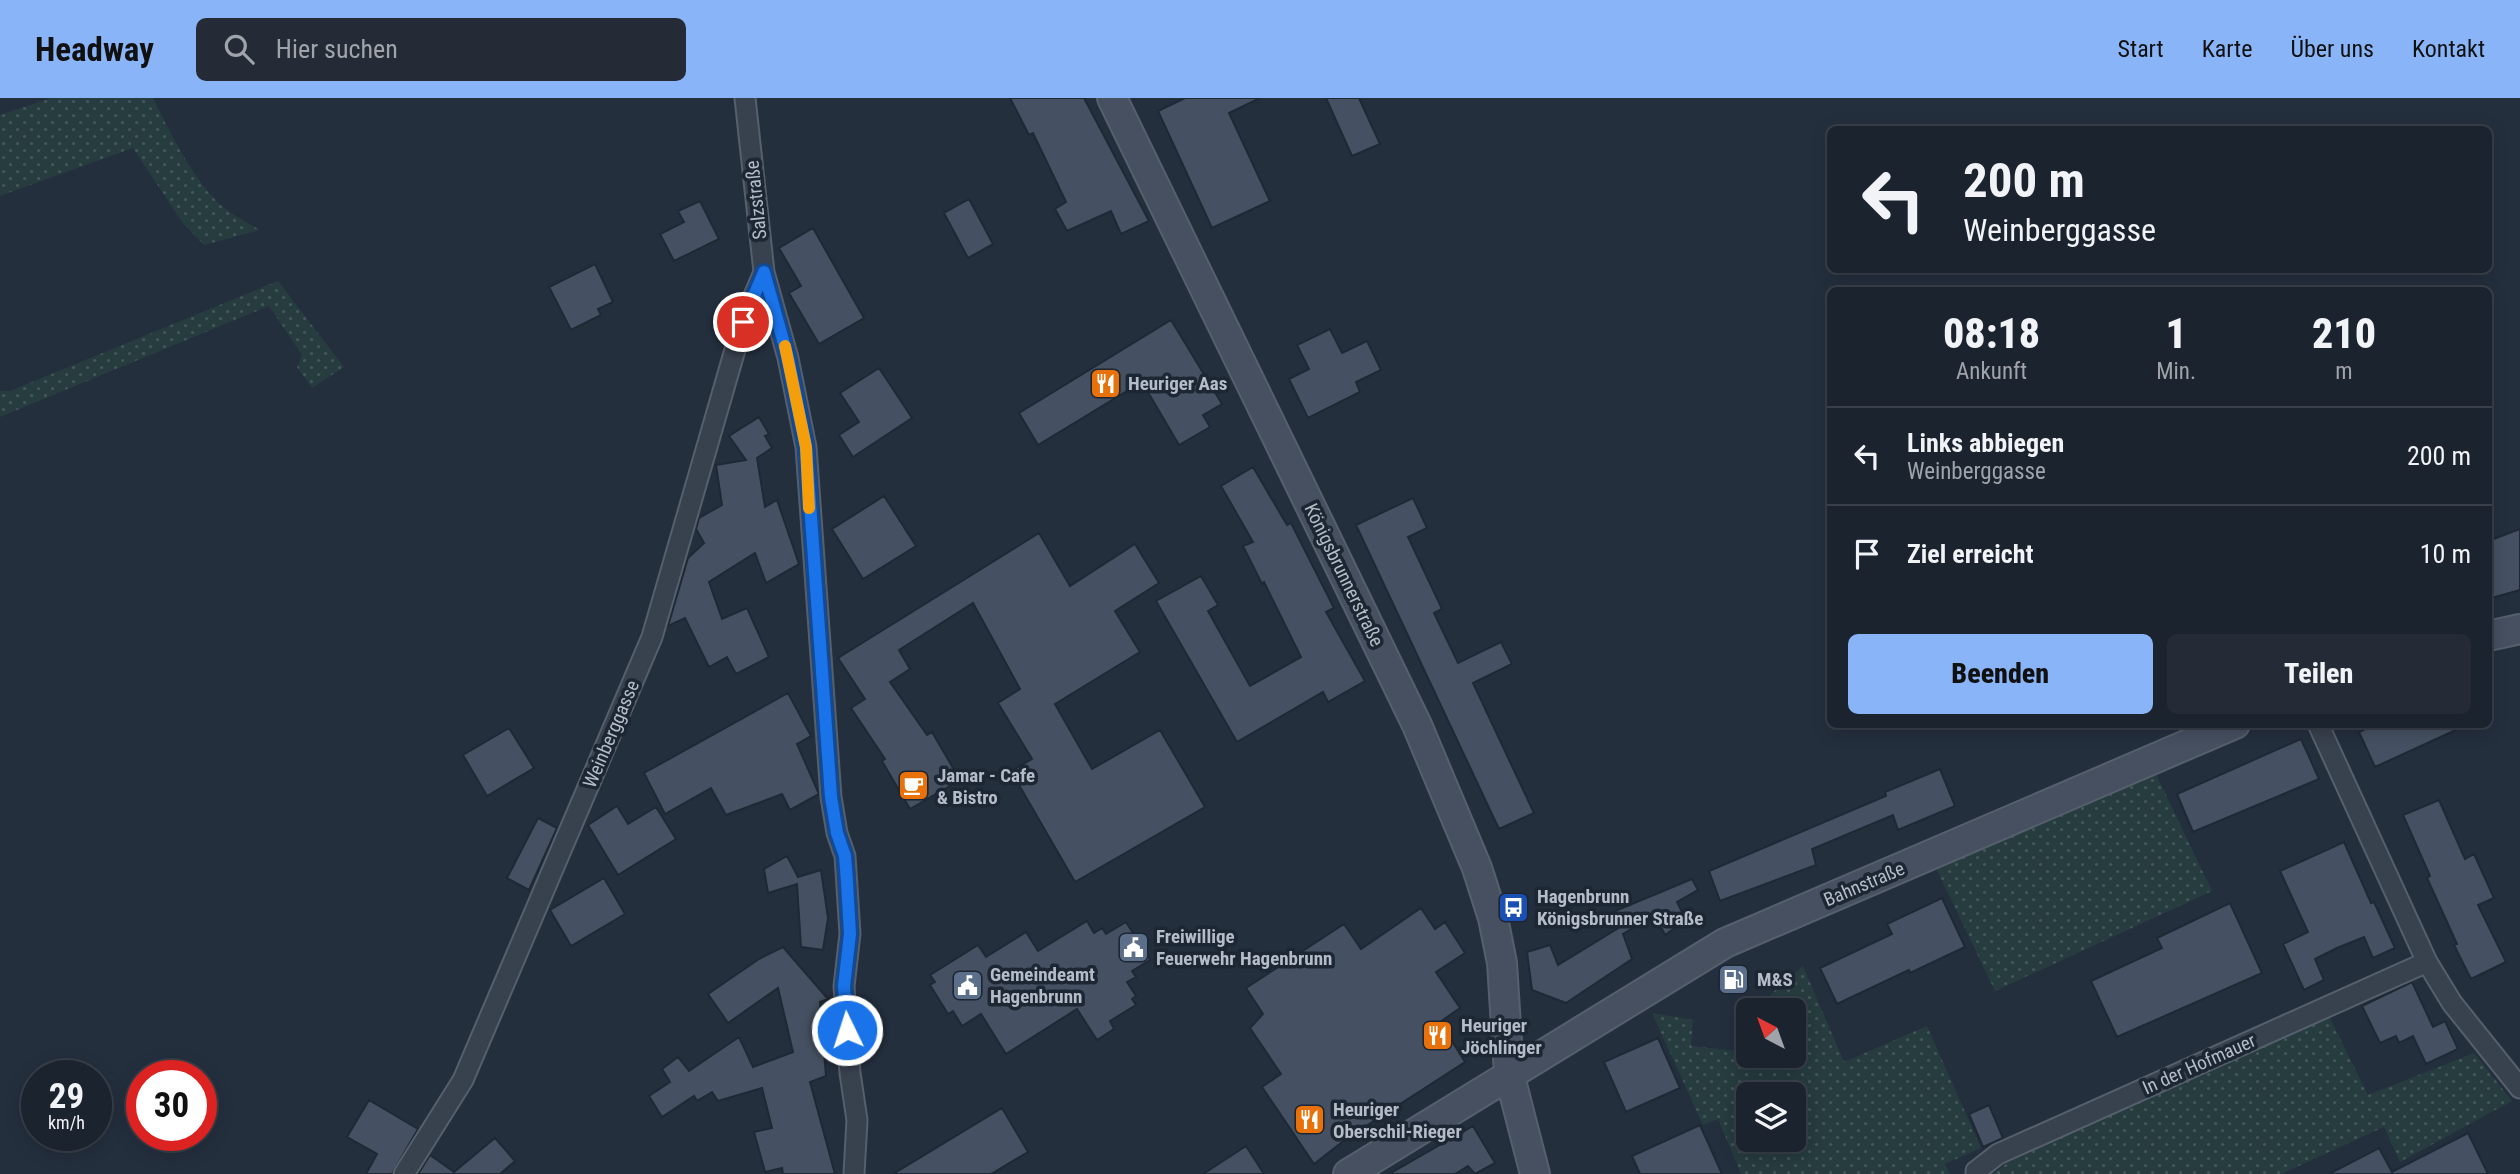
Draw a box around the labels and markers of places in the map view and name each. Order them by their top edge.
pin [713,292,773,352]
restaurant icon: Heuriger Aas [1088,366,1122,400]
place label: Heuriger Aas [1128,372,1227,395]
place label: Jamar - Cafe & Bistro [937,764,1035,809]
cafe icon: Jamar - Cafe & Bistro [897,769,931,803]
place label: Hagenbrunn Königsbrunner Straße [1537,885,1703,930]
bus stop icon: Hagenbrunn Königsbrunner Straße [1497,890,1531,924]
place label: Freiwillige Feuerwehr Hagenbrunn [1156,925,1332,970]
public building icon: Freiwillige Feuerwehr Hagenbrunn [1116,930,1150,964]
fuel station icon: M&S [1717,962,1751,996]
place label: Gemeindeamt Hagenbrunn [990,963,1095,1008]
public building icon: Gemeindeamt Hagenbrunn [950,968,984,1002]
place label: M&S [1757,968,1793,991]
place label: Heuriger Jöchlinger [1461,1014,1542,1059]
restaurant icon: Heuriger Jöchlinger [1421,1019,1455,1053]
place label: Heuriger Oberschil-Rieger [1333,1098,1462,1143]
restaurant icon: Heuriger Oberschil-Rieger [1293,1103,1327,1137]

